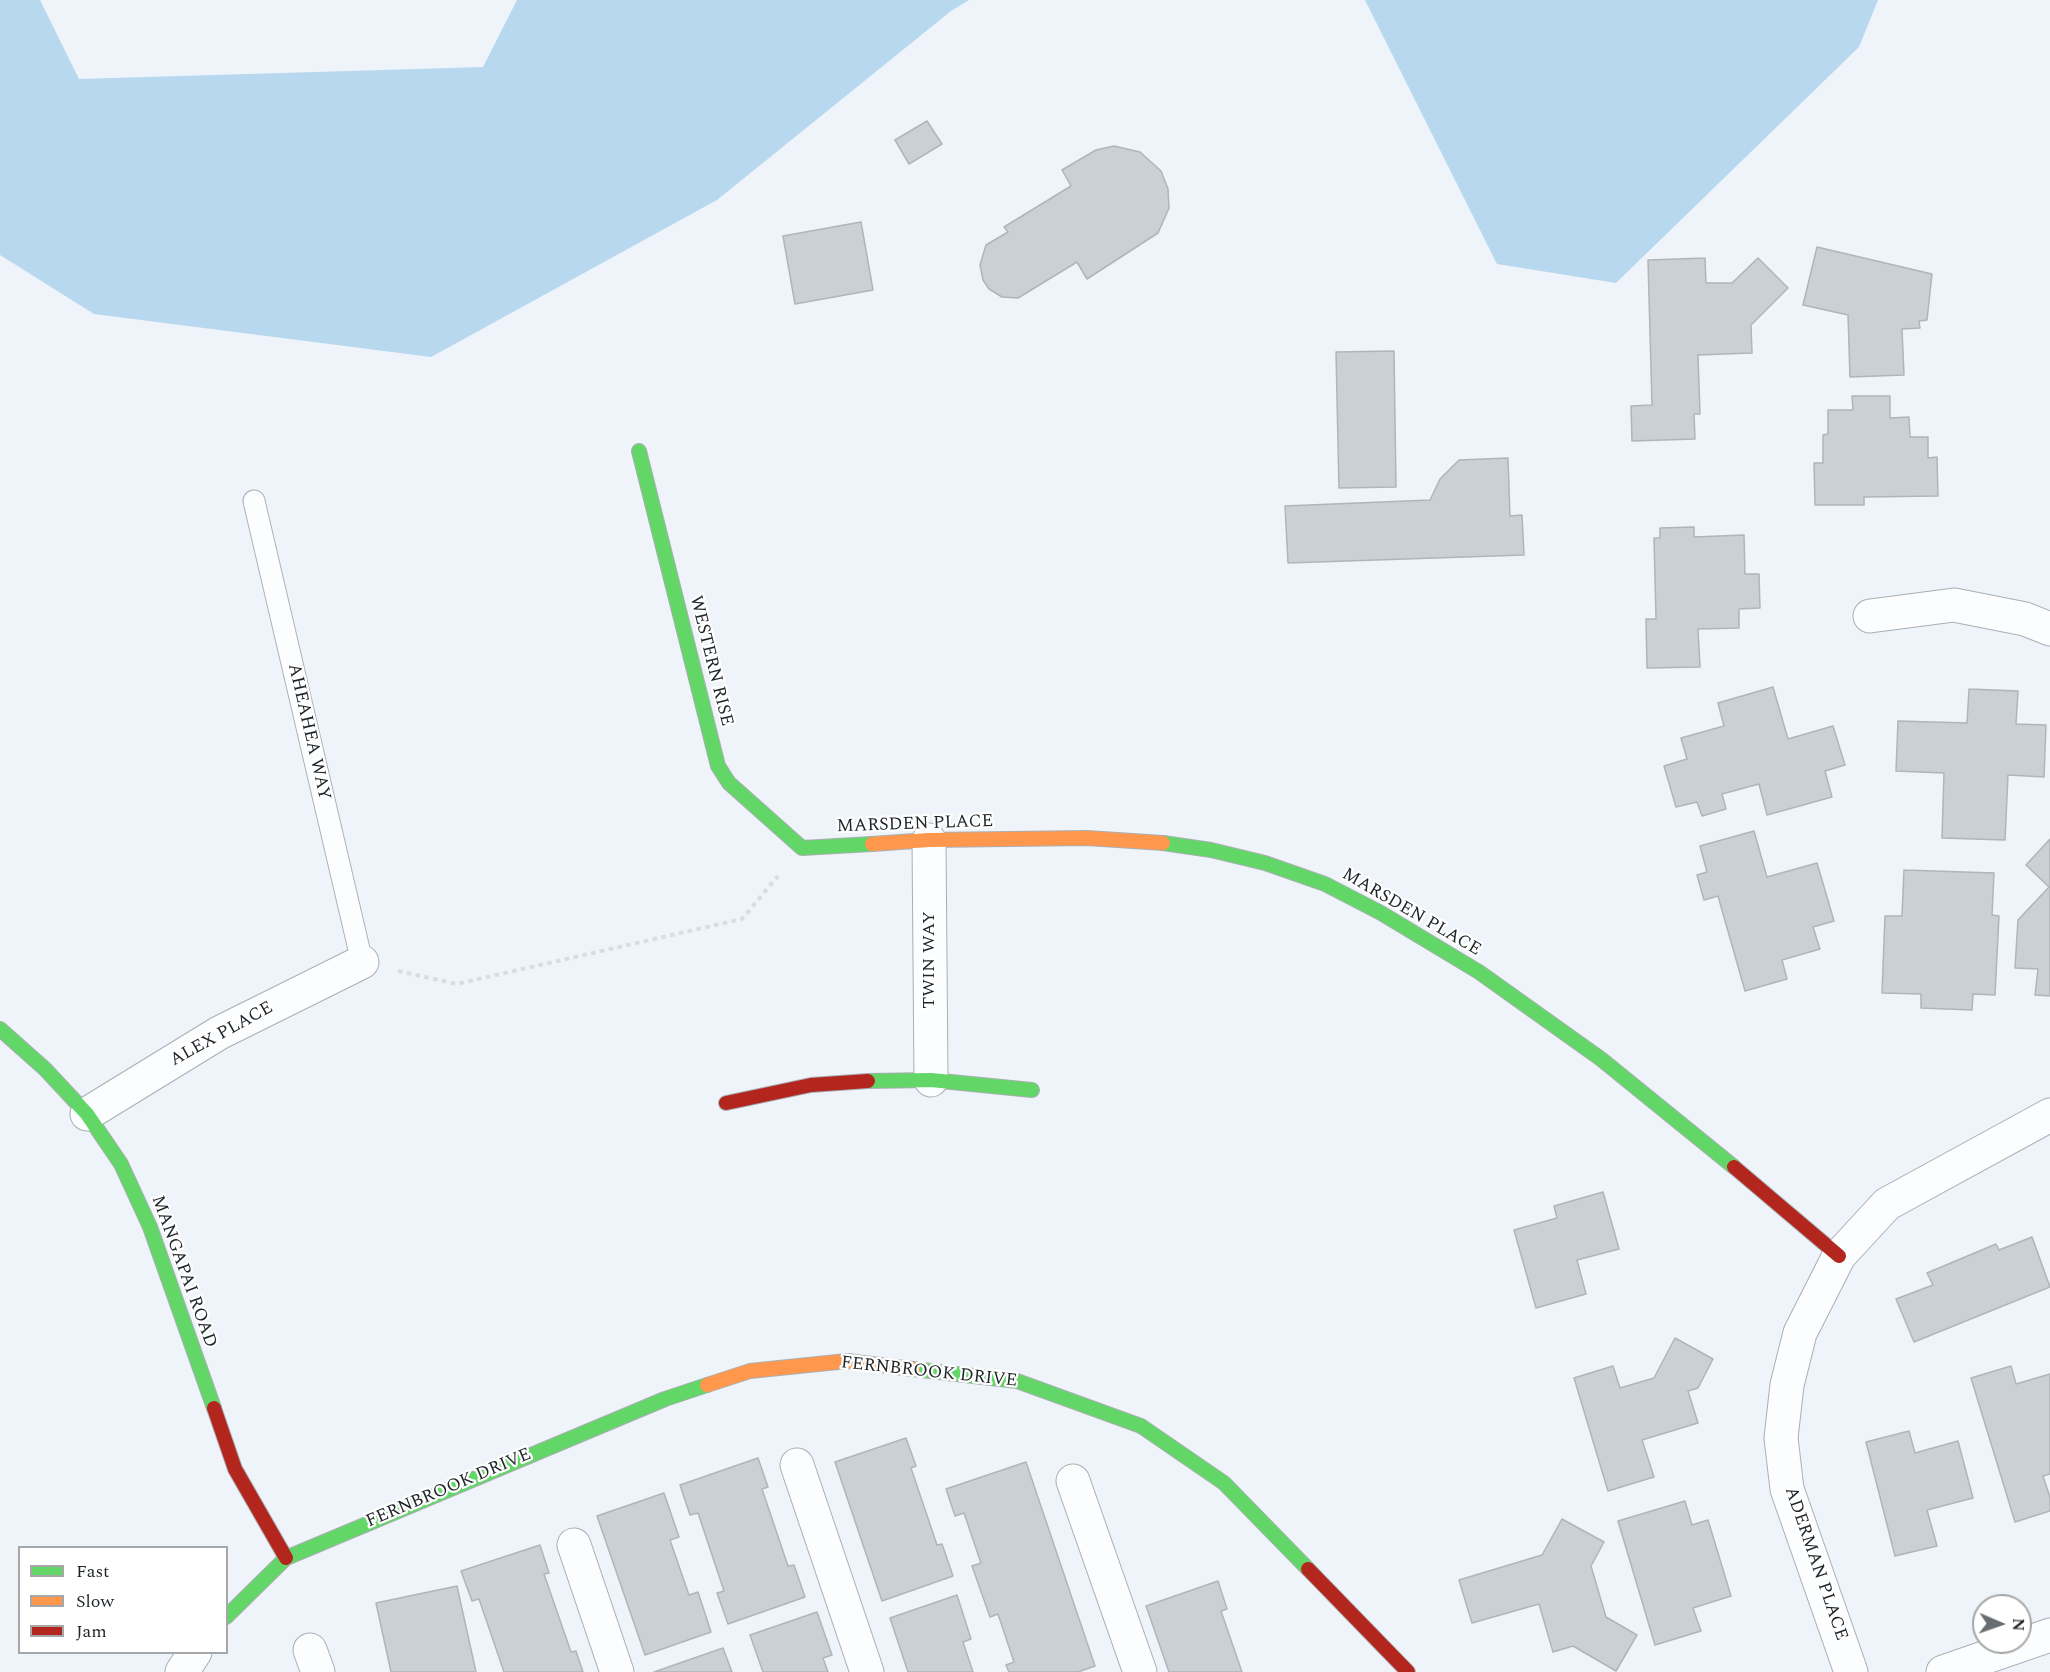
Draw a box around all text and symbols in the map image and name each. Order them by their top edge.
street label: WESTERN RISE [683,593,737,729]
street label: AHEAHEA WAY [282,662,334,802]
street label: MARSDEN PLACE [836,811,994,839]
street label: MARSDEN PLACE [1338,864,1484,962]
street label: TWIN WAY [919,911,941,1009]
street label: ALEX PLACE [167,998,277,1072]
street label: MANGAPAI ROAD [145,1193,221,1351]
street label: FERNBROOK DRIVE [840,1353,1018,1393]
street label: FERNBROOK DRIVE [363,1444,535,1534]
street label: ADERMAN PLACE [1779,1484,1851,1644]
legend [18,1546,228,1654]
text: Fast [76,1558,109,1585]
text: Slow [76,1588,114,1615]
north arrow [1972,1594,2032,1654]
text: Jam [76,1618,107,1645]
text: N [2006,1618,2030,1632]

